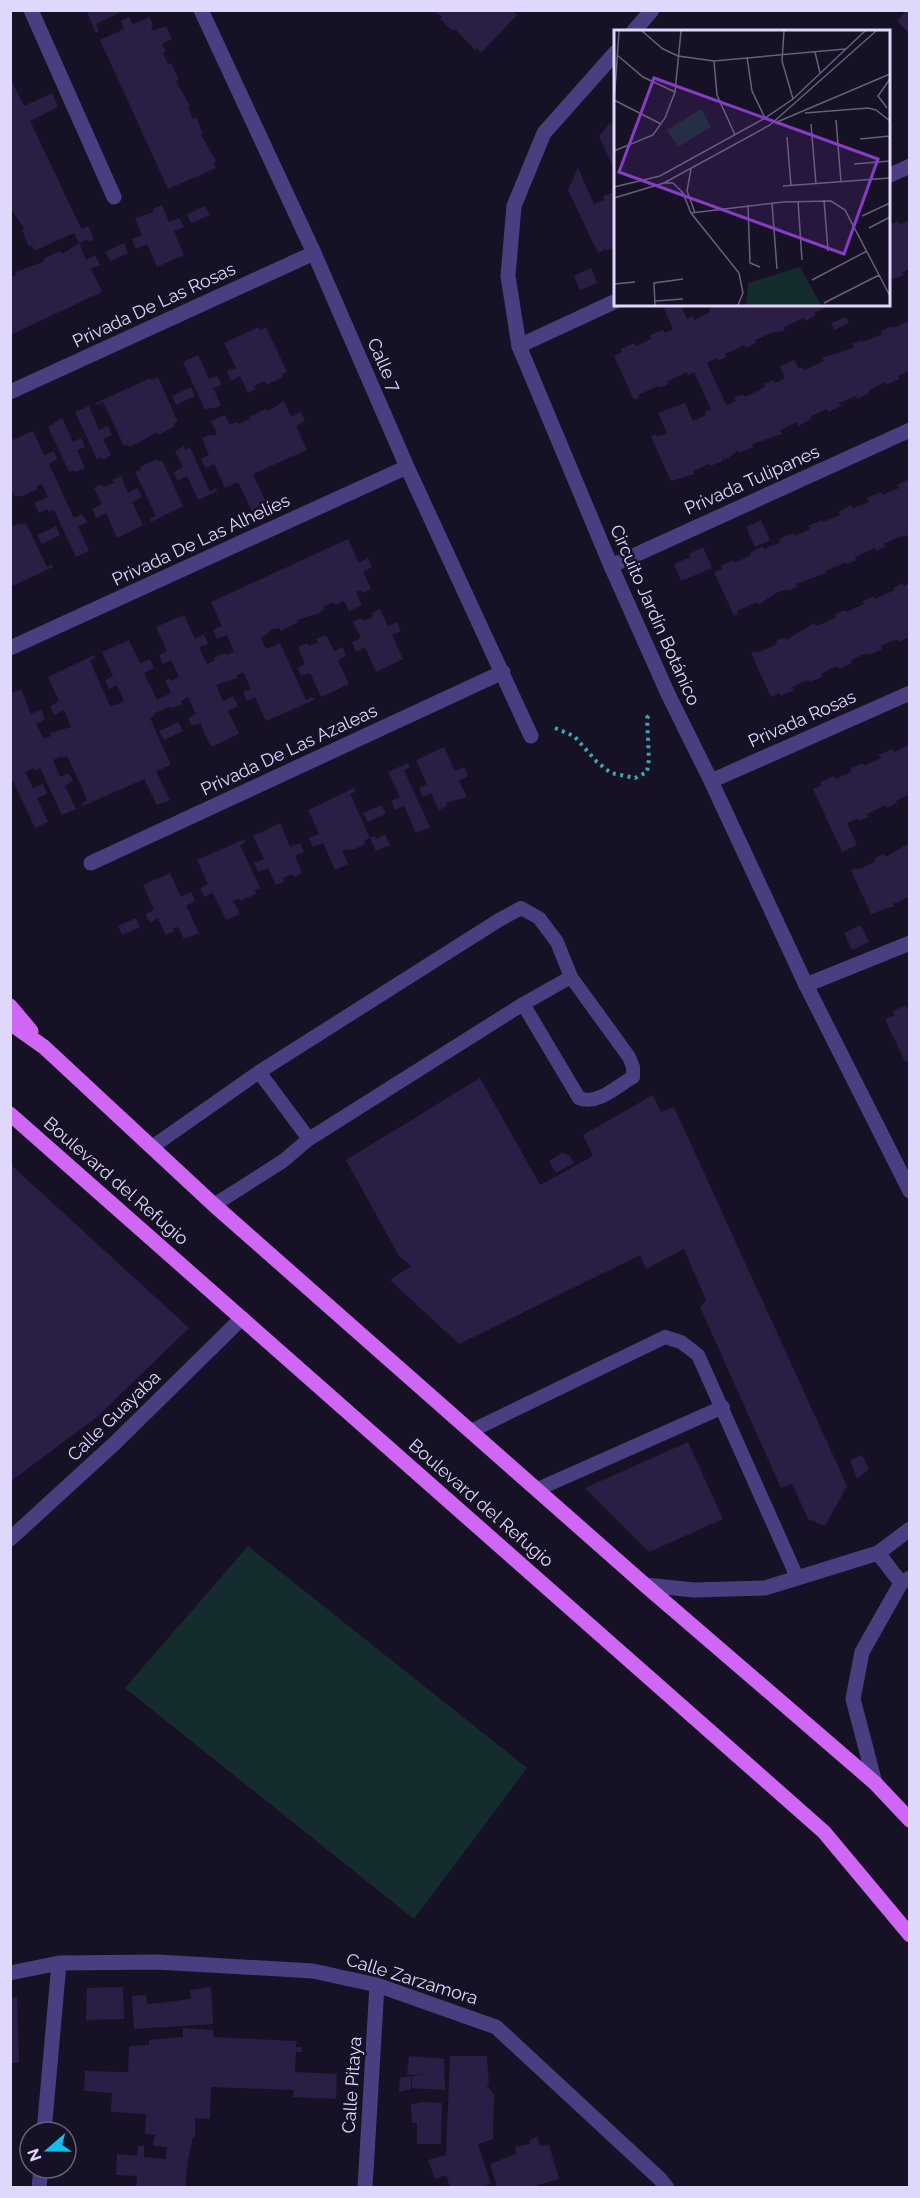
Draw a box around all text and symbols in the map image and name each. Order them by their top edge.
inset map [614,30,890,306]
street label: Privada De Las Rosas [69,257,239,352]
street label: Calle 7 [363,335,406,395]
street label: Privada Tulipanes [681,440,823,519]
street label: Privada De Las Alhelíes [109,489,293,590]
street label: Circuito Jardín Botánico [606,521,705,709]
street label: Privada Rosas [745,685,859,752]
street label: Privada De Las Azaleas [197,699,381,800]
street label: Boulevard del Refugio [40,1112,193,1249]
street label: Calle Guayaba [63,1366,164,1465]
street label: Boulevard del Refugio [405,1434,558,1571]
street label: Calle Zarzamora [344,1949,481,2009]
street label: Calle Pitaya [338,2036,365,2134]
north arrow [18,2120,78,2180]
text: N [23,2146,45,2164]

